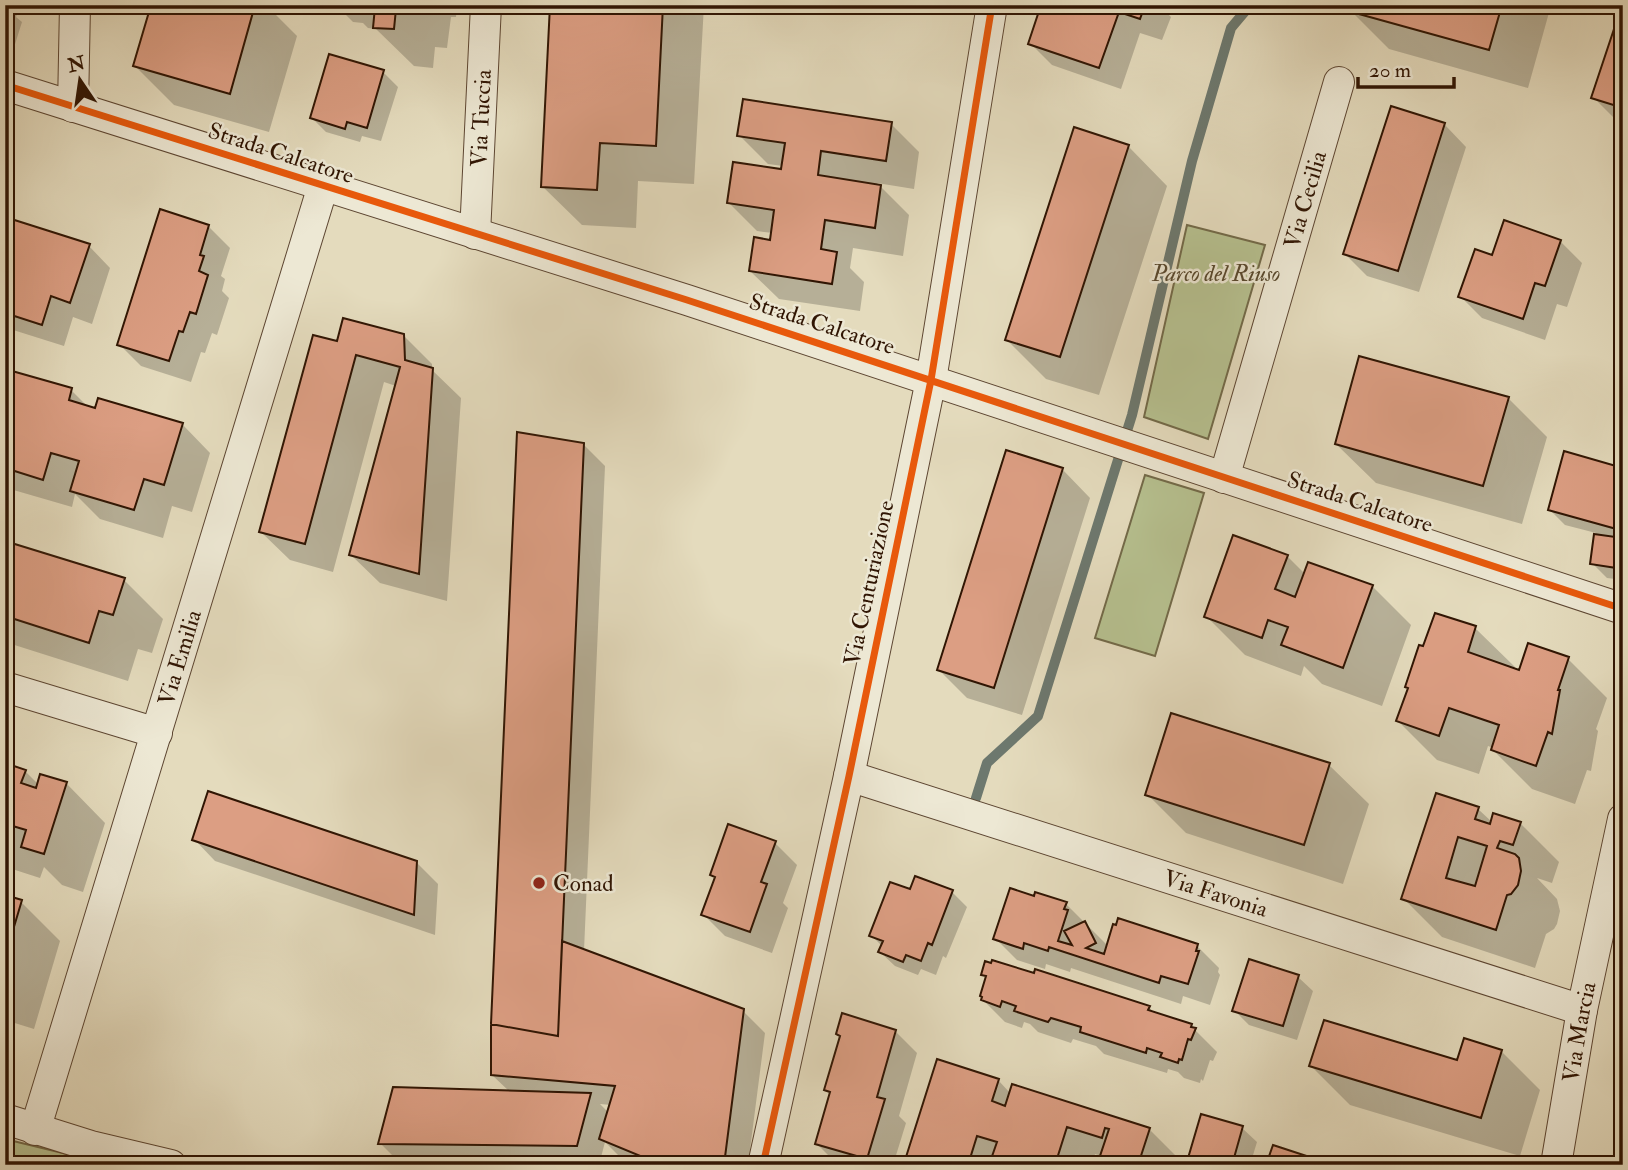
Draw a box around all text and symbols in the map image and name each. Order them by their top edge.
north arrow [46,46,116,116]
scale bar [1358,46,1455,90]
text: N [64,51,88,78]
text: 20 m [1369,57,1411,84]
street label: Via Tuccia [464,68,497,167]
street label: Strada Calcatore [205,116,358,190]
street label: Via Cecilia [1277,147,1333,252]
park label: Parco del Riuso [1151,259,1280,288]
street label: Strada Calcatore [746,287,899,361]
street label: Strada Calcatore [1284,465,1437,539]
street label: Via Centuriazione [837,497,901,668]
street label: Via Emilia [151,606,208,709]
street label: Via Favonia [1160,863,1272,923]
place label: Conad [553,869,614,898]
marker: Conad [531,875,547,891]
street label: Via Marcia [1556,978,1602,1084]

